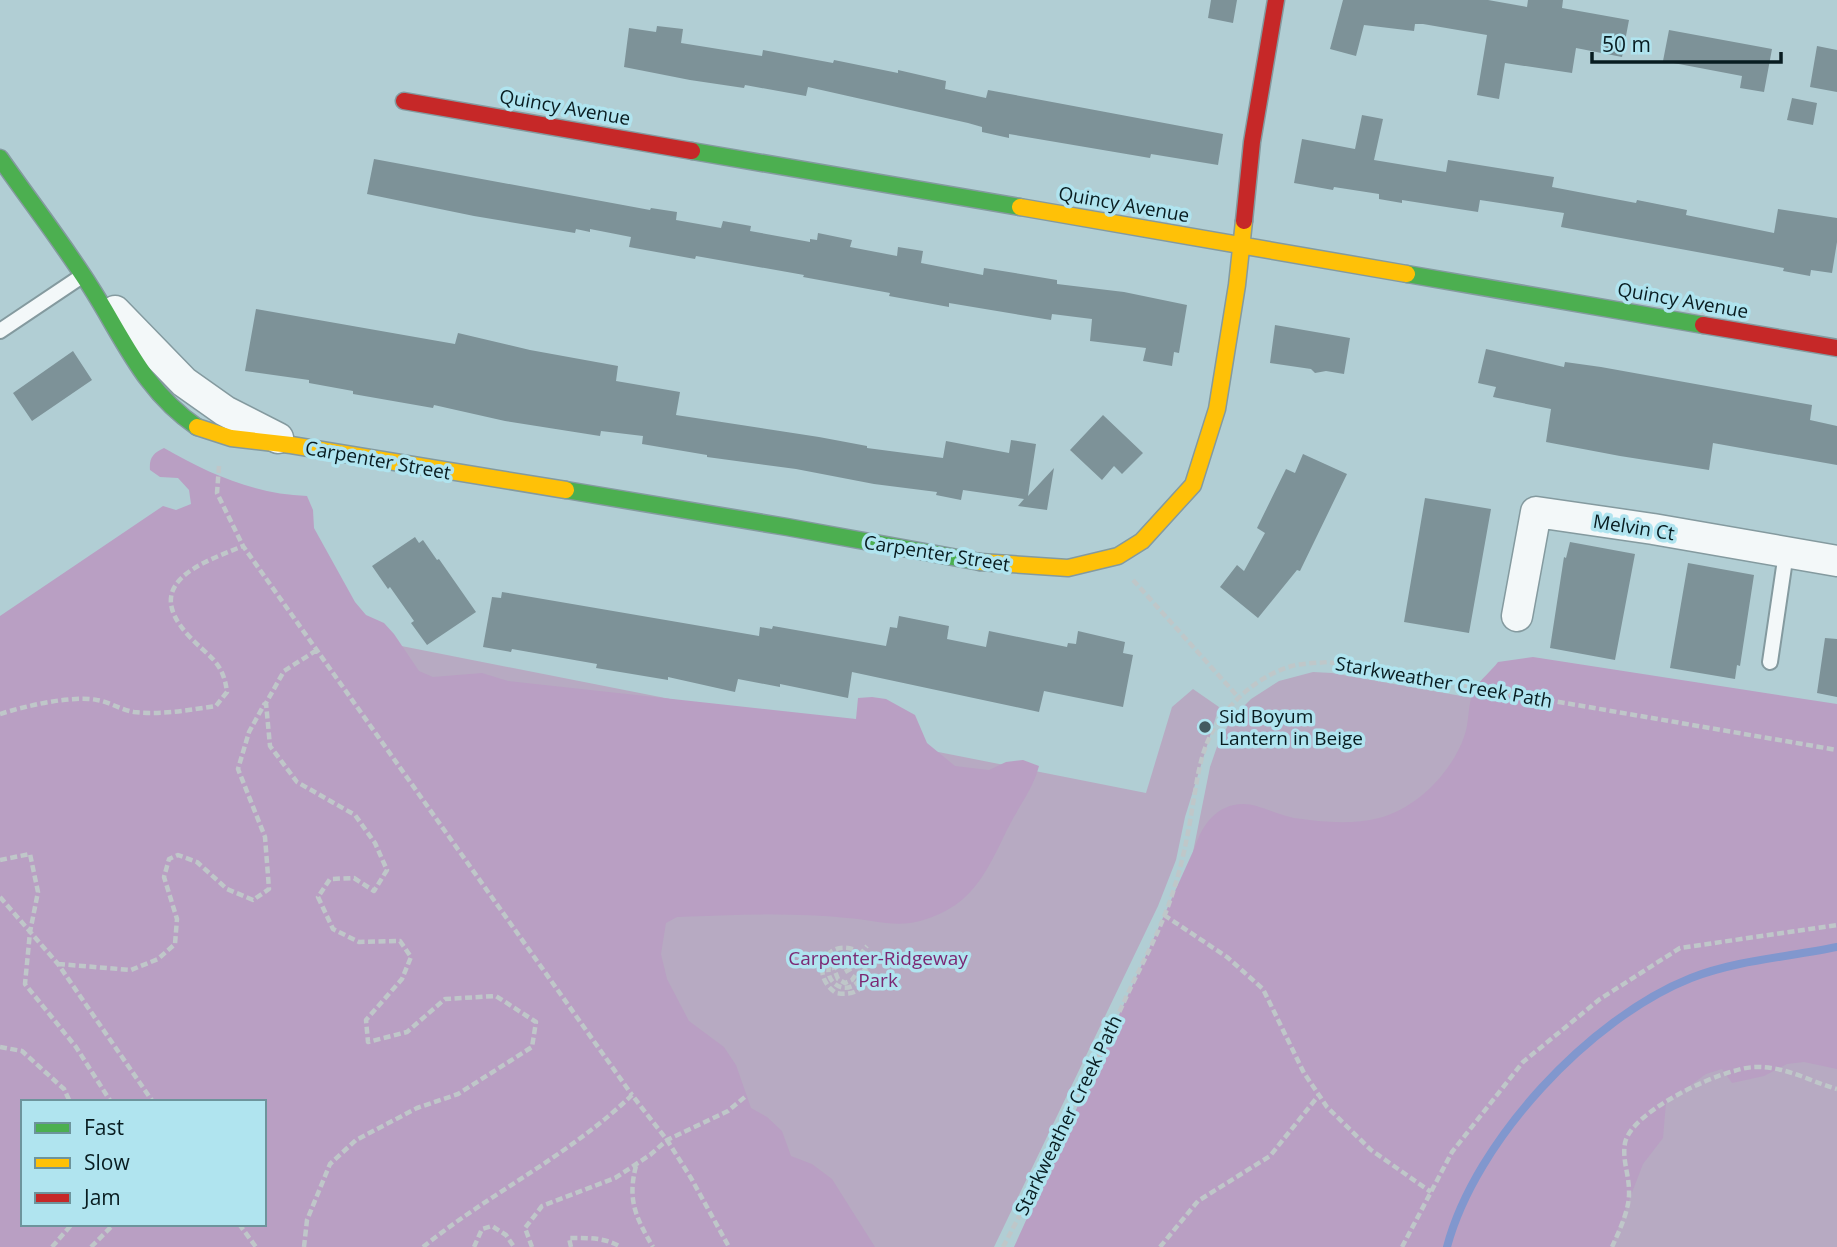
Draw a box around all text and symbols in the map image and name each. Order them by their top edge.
scale bar [1592,21,1781,65]
text: 50 m [1602,30,1651,58]
street label: Quincy Avenue [497,83,633,131]
street label: Quincy Avenue [1056,180,1192,228]
street label: Quincy Avenue [1615,276,1751,324]
street label: Carpenter Street [303,434,453,486]
street label: Melvin Ct [1591,508,1677,546]
street label: Carpenter Street [862,529,1012,577]
street label: Starkweather Creek Path [1334,650,1554,714]
place label: Sid Boyum Lantern in Beige [1219,703,1363,751]
marker: Sid Boyum Lantern in Beige [1197,719,1213,735]
park label: Carpenter-Ridgeway Park [788,945,968,993]
street label: Starkweather Creek Path [1008,1011,1128,1219]
legend [21,1100,266,1226]
text: Fast [84,1113,124,1141]
text: Slow [84,1148,130,1176]
text: Jam [82,1183,121,1211]

